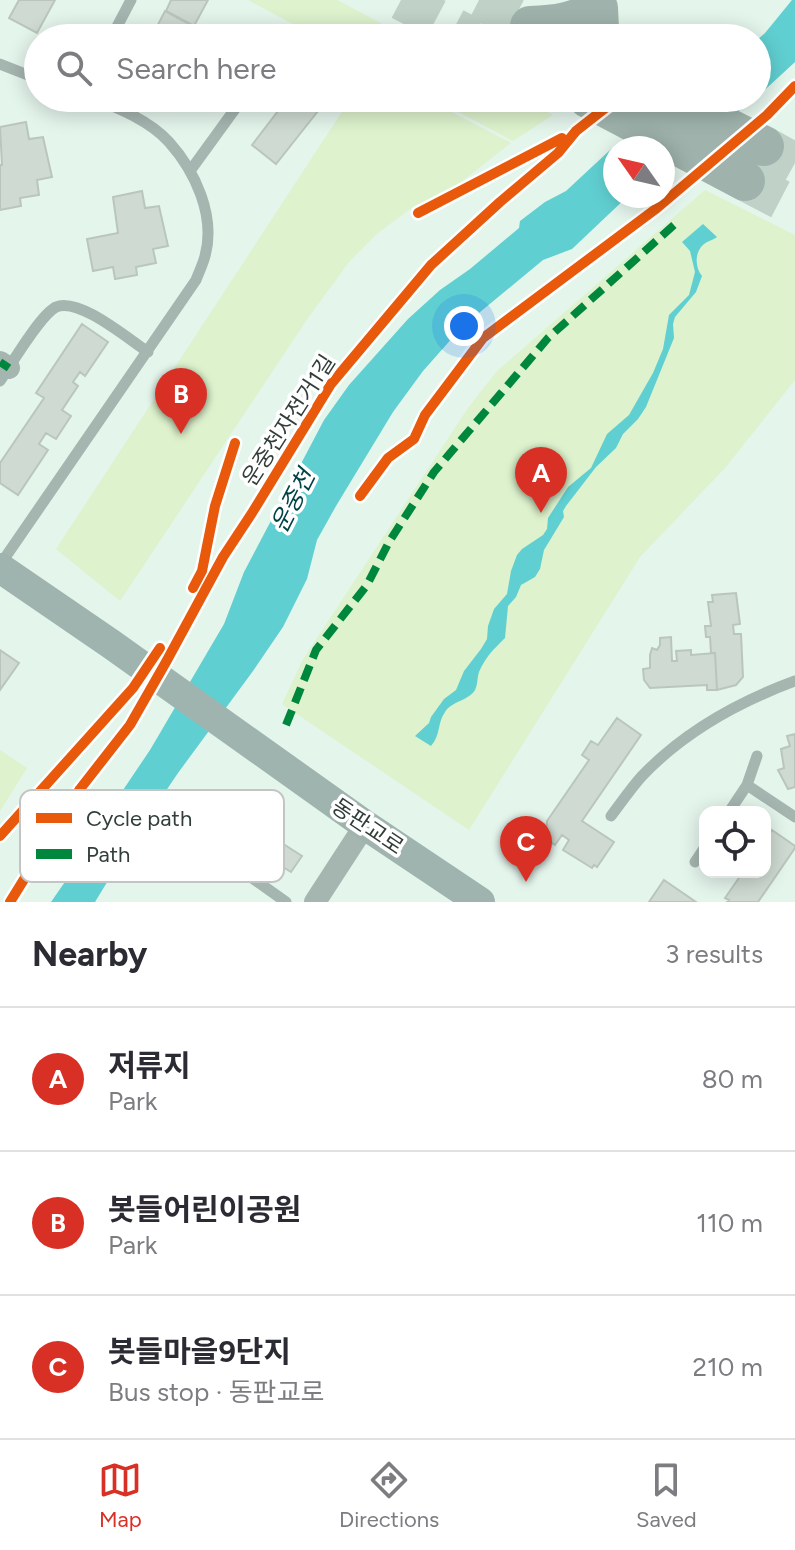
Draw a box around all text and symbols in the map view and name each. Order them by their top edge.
search box [24,24,771,112]
icon: search [52,46,96,90]
text: Search here [116,50,276,87]
north arrow [603,136,675,208]
your location [444,306,484,346]
street label: 운중천자전거1길 [236,350,341,491]
pin: B [155,368,207,434]
pin: A [515,447,567,513]
water label: 운중천 [265,462,322,537]
legend [20,790,284,882]
street label: 동판교로 [327,793,409,860]
text: Cycle path [86,805,192,832]
map controls [699,806,771,878]
button: locate [699,806,771,878]
pin: C [500,816,552,882]
text: Path [86,841,130,868]
text: Nearby [32,934,147,975]
text: 3 results [665,938,763,970]
text: 저류지 [108,1047,191,1084]
text: A [49,1063,67,1095]
text: 80 m [702,1063,763,1095]
text: Park [108,1085,157,1117]
text: 봇들어린이공원 [108,1191,301,1228]
text: B [50,1207,66,1239]
text: 110 m [696,1207,763,1239]
text: Park [108,1229,157,1261]
text: 봇들마을9단지 [108,1333,291,1370]
text: C [49,1351,67,1383]
text: 210 m [693,1351,763,1383]
text: Bus stop · 동판교로 [108,1376,324,1408]
tab: Map [98,1458,142,1533]
tab: Directions [339,1458,439,1533]
tab: Saved [636,1458,697,1533]

